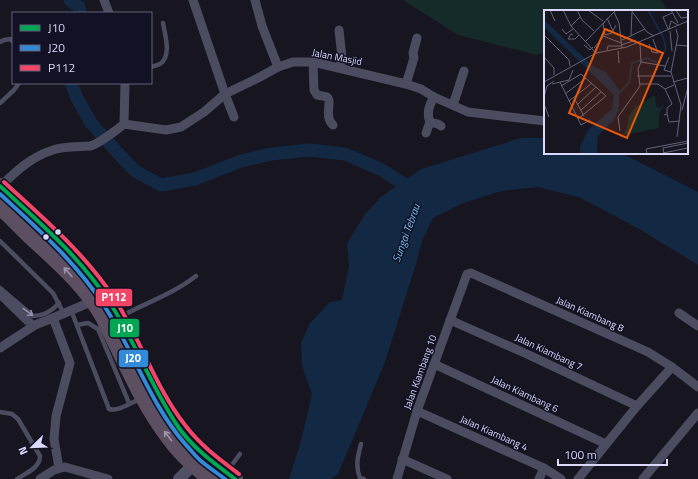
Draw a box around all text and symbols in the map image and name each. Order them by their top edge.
inset map [544,10,688,154]
legend [12,12,152,84]
text: J10 [48,18,65,37]
text: J20 [48,38,65,57]
street label: Jalan Masjid [311,45,363,69]
text: P112 [48,58,75,77]
water label: Sungai Tebrau [388,200,424,264]
unlabelled marker [53,227,63,237]
unlabelled marker [41,232,51,242]
one-way arrow [63,266,72,277]
line badge: P112 [95,288,133,307]
text: P112 [102,289,126,305]
street label: Jalan Kiambang 8 [554,292,627,336]
one-way arrow [22,308,33,316]
line badge: J10 [109,318,140,338]
text: J10 [117,320,133,336]
street label: Jalan Kiambang 7 [513,330,585,374]
street label: Jalan Kiambang 10 [400,332,441,411]
line badge: J20 [118,349,149,368]
text: J20 [125,350,141,366]
street label: Jalan Kiambang 6 [489,372,561,416]
street label: Jalan Kiambang 4 [458,411,531,455]
north arrow [12,427,52,467]
one-way arrow [163,431,172,442]
scale bar [558,441,667,467]
text: N [14,444,32,458]
text: 100 m [564,445,597,464]

